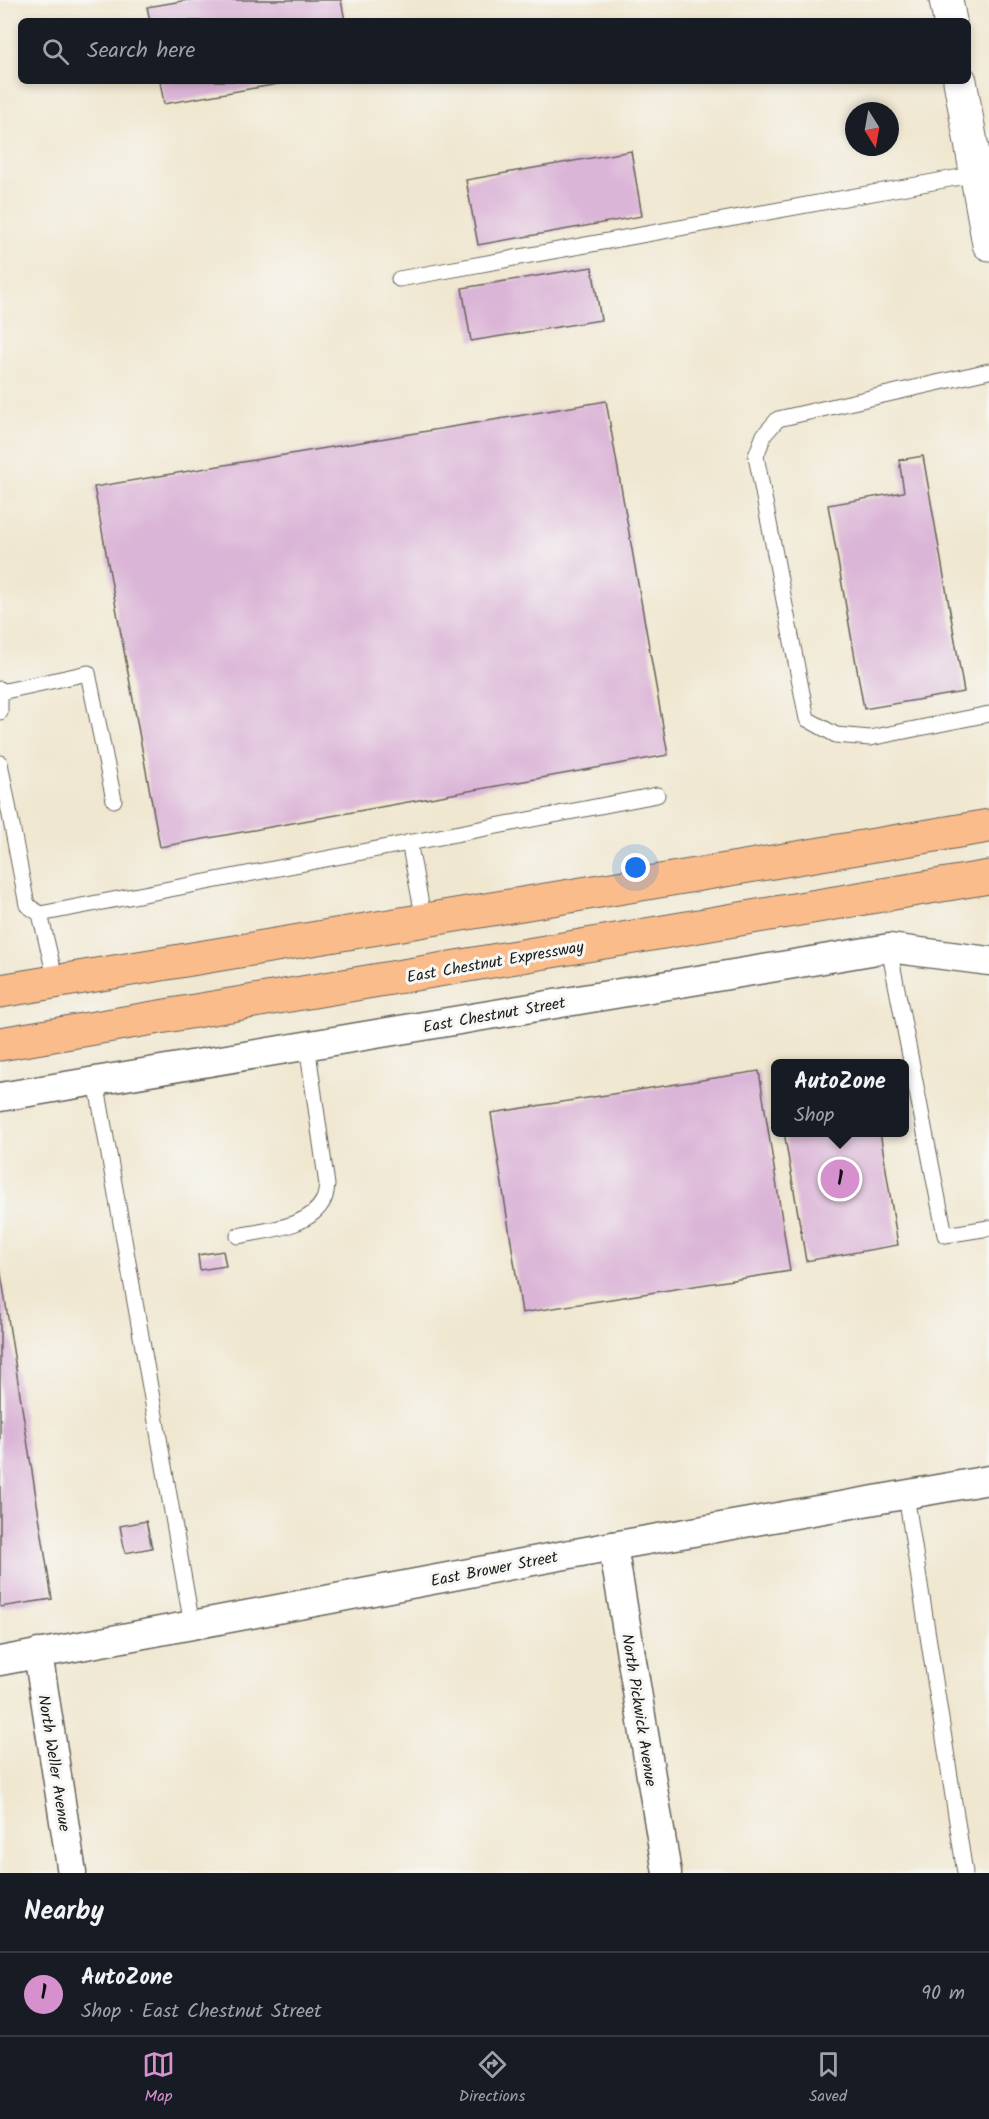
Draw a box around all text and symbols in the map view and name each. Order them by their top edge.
search box [18,18,971,84]
text: Search here [87,34,195,69]
icon: search [39,35,72,68]
north arrow [845,102,899,156]
your location [621,853,650,882]
street label: East Chestnut Expressway [405,935,586,990]
street label: East Chestnut Street [421,991,568,1040]
popup [771,1059,909,1137]
text: AutoZone [794,1065,886,1100]
text: Shop [794,1100,834,1132]
pin: 1 [820,1156,860,1202]
street label: East Brower Street [428,1545,561,1594]
street label: North Pickwick Avenue [614,1632,663,1788]
street label: North Weller Avenue [30,1693,77,1833]
text: Nearby [24,1891,104,1933]
text: AutoZone [81,1961,173,1996]
text: 1 [40,1978,47,2010]
text: 90 m [921,1978,965,2010]
text: Shop · East Chestnut Street [81,1996,322,2028]
tab: Map [142,2048,175,2109]
tab: Directions [459,2048,525,2109]
tab: Saved [809,2048,847,2109]

